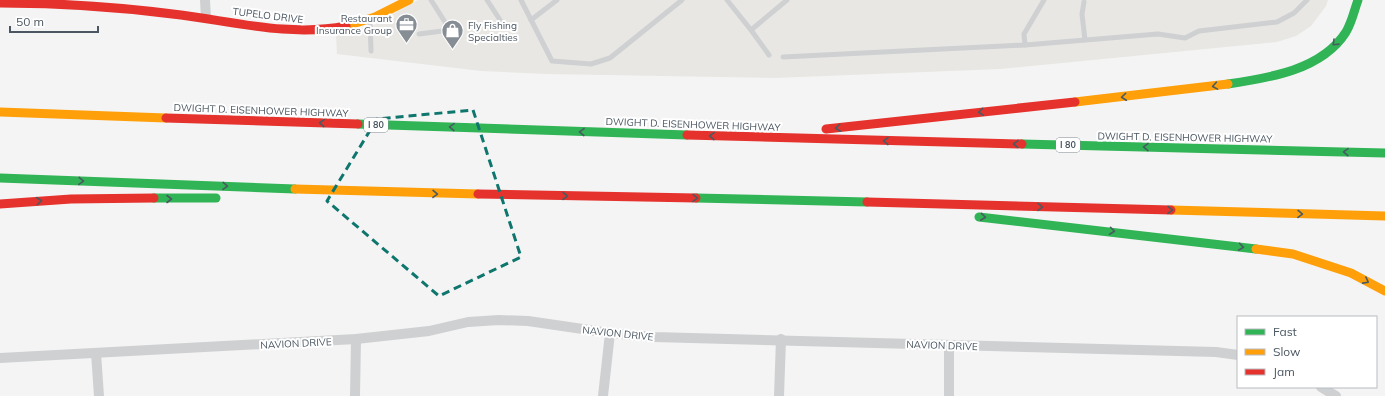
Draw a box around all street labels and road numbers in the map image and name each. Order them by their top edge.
street label: TUPELO DRIVE [232,5,304,26]
street label: DWIGHT D. EISENHOWER HIGHWAY [173,101,350,120]
street label: DWIGHT D. EISENHOWER HIGHWAY [605,115,782,134]
road number: I 80 [364,118,388,132]
street label: DWIGHT D. EISENHOWER HIGHWAY [1097,129,1274,146]
road number: I 80 [1056,138,1080,152]
street label: NAVION DRIVE [582,323,654,344]
street label: NAVION DRIVE [260,335,332,352]
street label: NAVION DRIVE [906,338,978,353]

